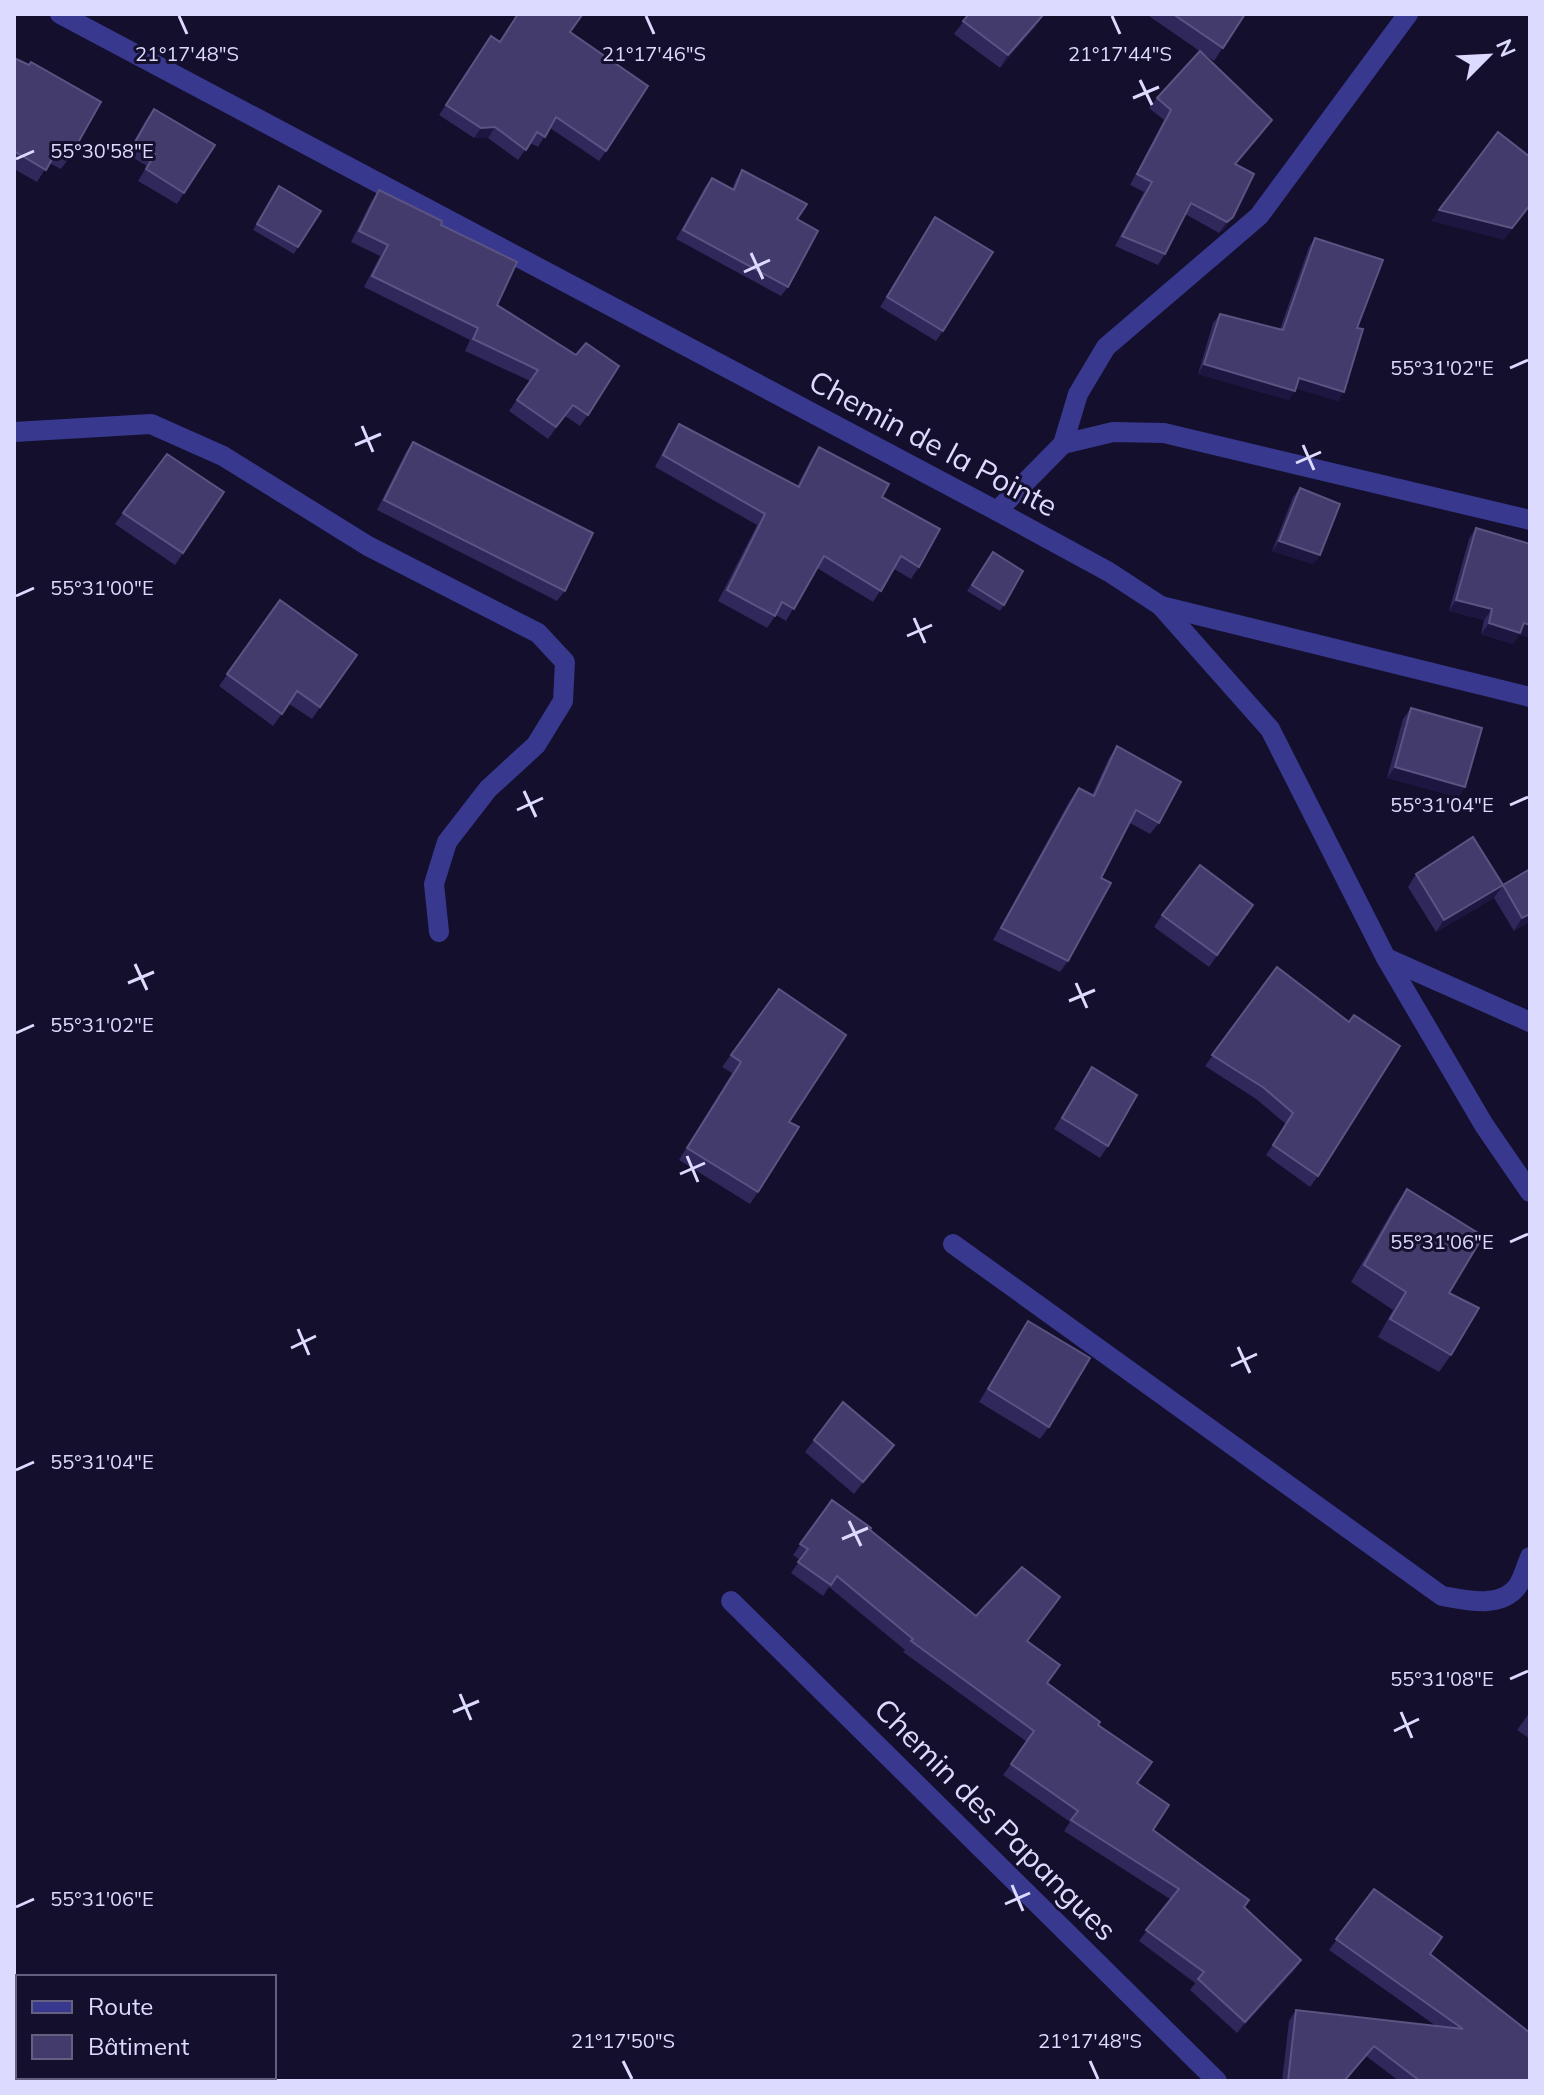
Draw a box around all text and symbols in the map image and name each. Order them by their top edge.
north arrow [1448,16,1528,96]
text: N [1490,35,1522,61]
text: 21°17'48"S [135,41,239,66]
text: 21°17'46"S [602,41,706,66]
text: 21°17'44"S [1068,41,1172,66]
text: 55°30'58"E [50,138,154,163]
text: 55°31'02"E [1390,355,1494,380]
street label: Chemin de la Pointe [803,362,1064,525]
text: 55°31'00"E [50,575,154,600]
text: 55°31'04"E [1390,792,1494,817]
text: 55°31'02"E [50,1012,154,1037]
text: 55°31'06"E [1390,1229,1494,1254]
text: 55°31'04"E [50,1449,154,1474]
text: 55°31'08"E [1390,1666,1494,1691]
street label: Chemin des Papangues [867,1690,1125,1948]
text: 55°31'06"E [50,1886,154,1911]
legend [16,1975,276,2079]
text: Route [88,1991,153,2021]
text: 21°17'50"S [571,2028,675,2053]
text: 21°17'48"S [1038,2028,1142,2053]
text: Bâtiment [88,2031,189,2061]

